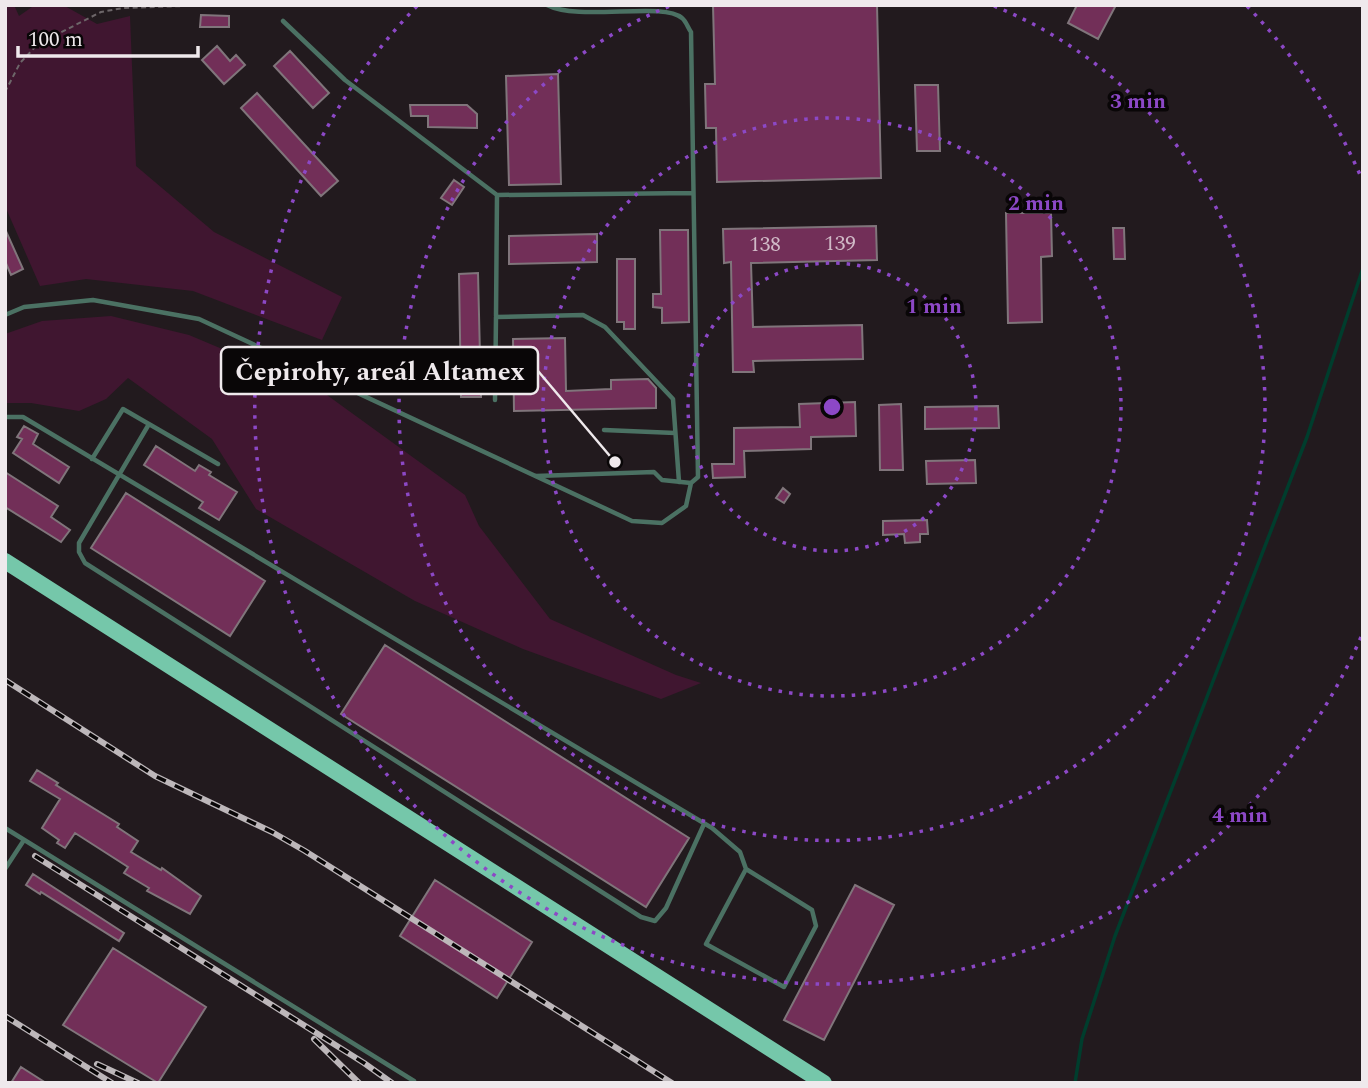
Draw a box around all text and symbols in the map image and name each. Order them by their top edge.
scale bar [18,14,198,58]
text: 100 m [28,24,83,56]
text: 3 min [1110,86,1166,118]
text: 2 min [1008,188,1064,220]
house number: 139 [824,228,856,260]
house number: 138 [749,229,781,261]
text: 1 min [906,291,962,323]
callout: Čepirohy, areál Altamex [221,347,538,394]
text: Čepirohy, areál Altamex [235,352,525,392]
centre of rings [820,395,844,419]
text: 4 min [1212,800,1268,832]

